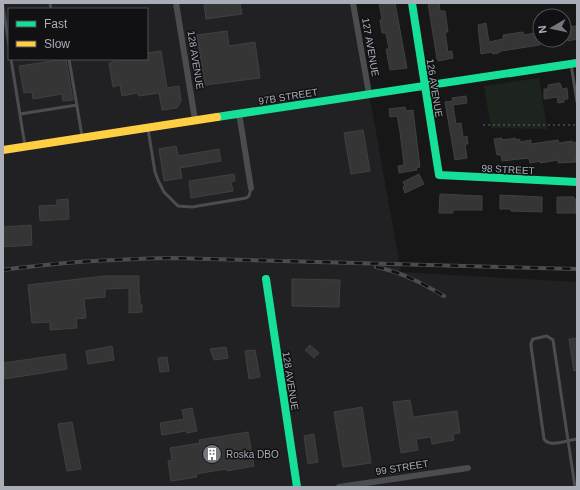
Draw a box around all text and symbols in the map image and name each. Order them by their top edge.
legend [8,8,148,60]
north arrow [532,8,572,48]
text: Fast [44,17,68,31]
street label: 127 AVENUE [360,17,381,78]
text: N [536,25,549,34]
street label: 128 AVENUE [185,30,206,91]
text: Slow [44,37,70,51]
street label: 126 AVENUE [424,58,445,119]
street label: 97B STREET [258,86,319,107]
street label: 98 STREET [481,163,535,176]
street label: 128 AVENUE [280,351,301,412]
building icon: Roska DBO [201,443,223,465]
place label: Roska DBO [226,449,279,460]
street label: 99 STREET [375,458,429,477]

